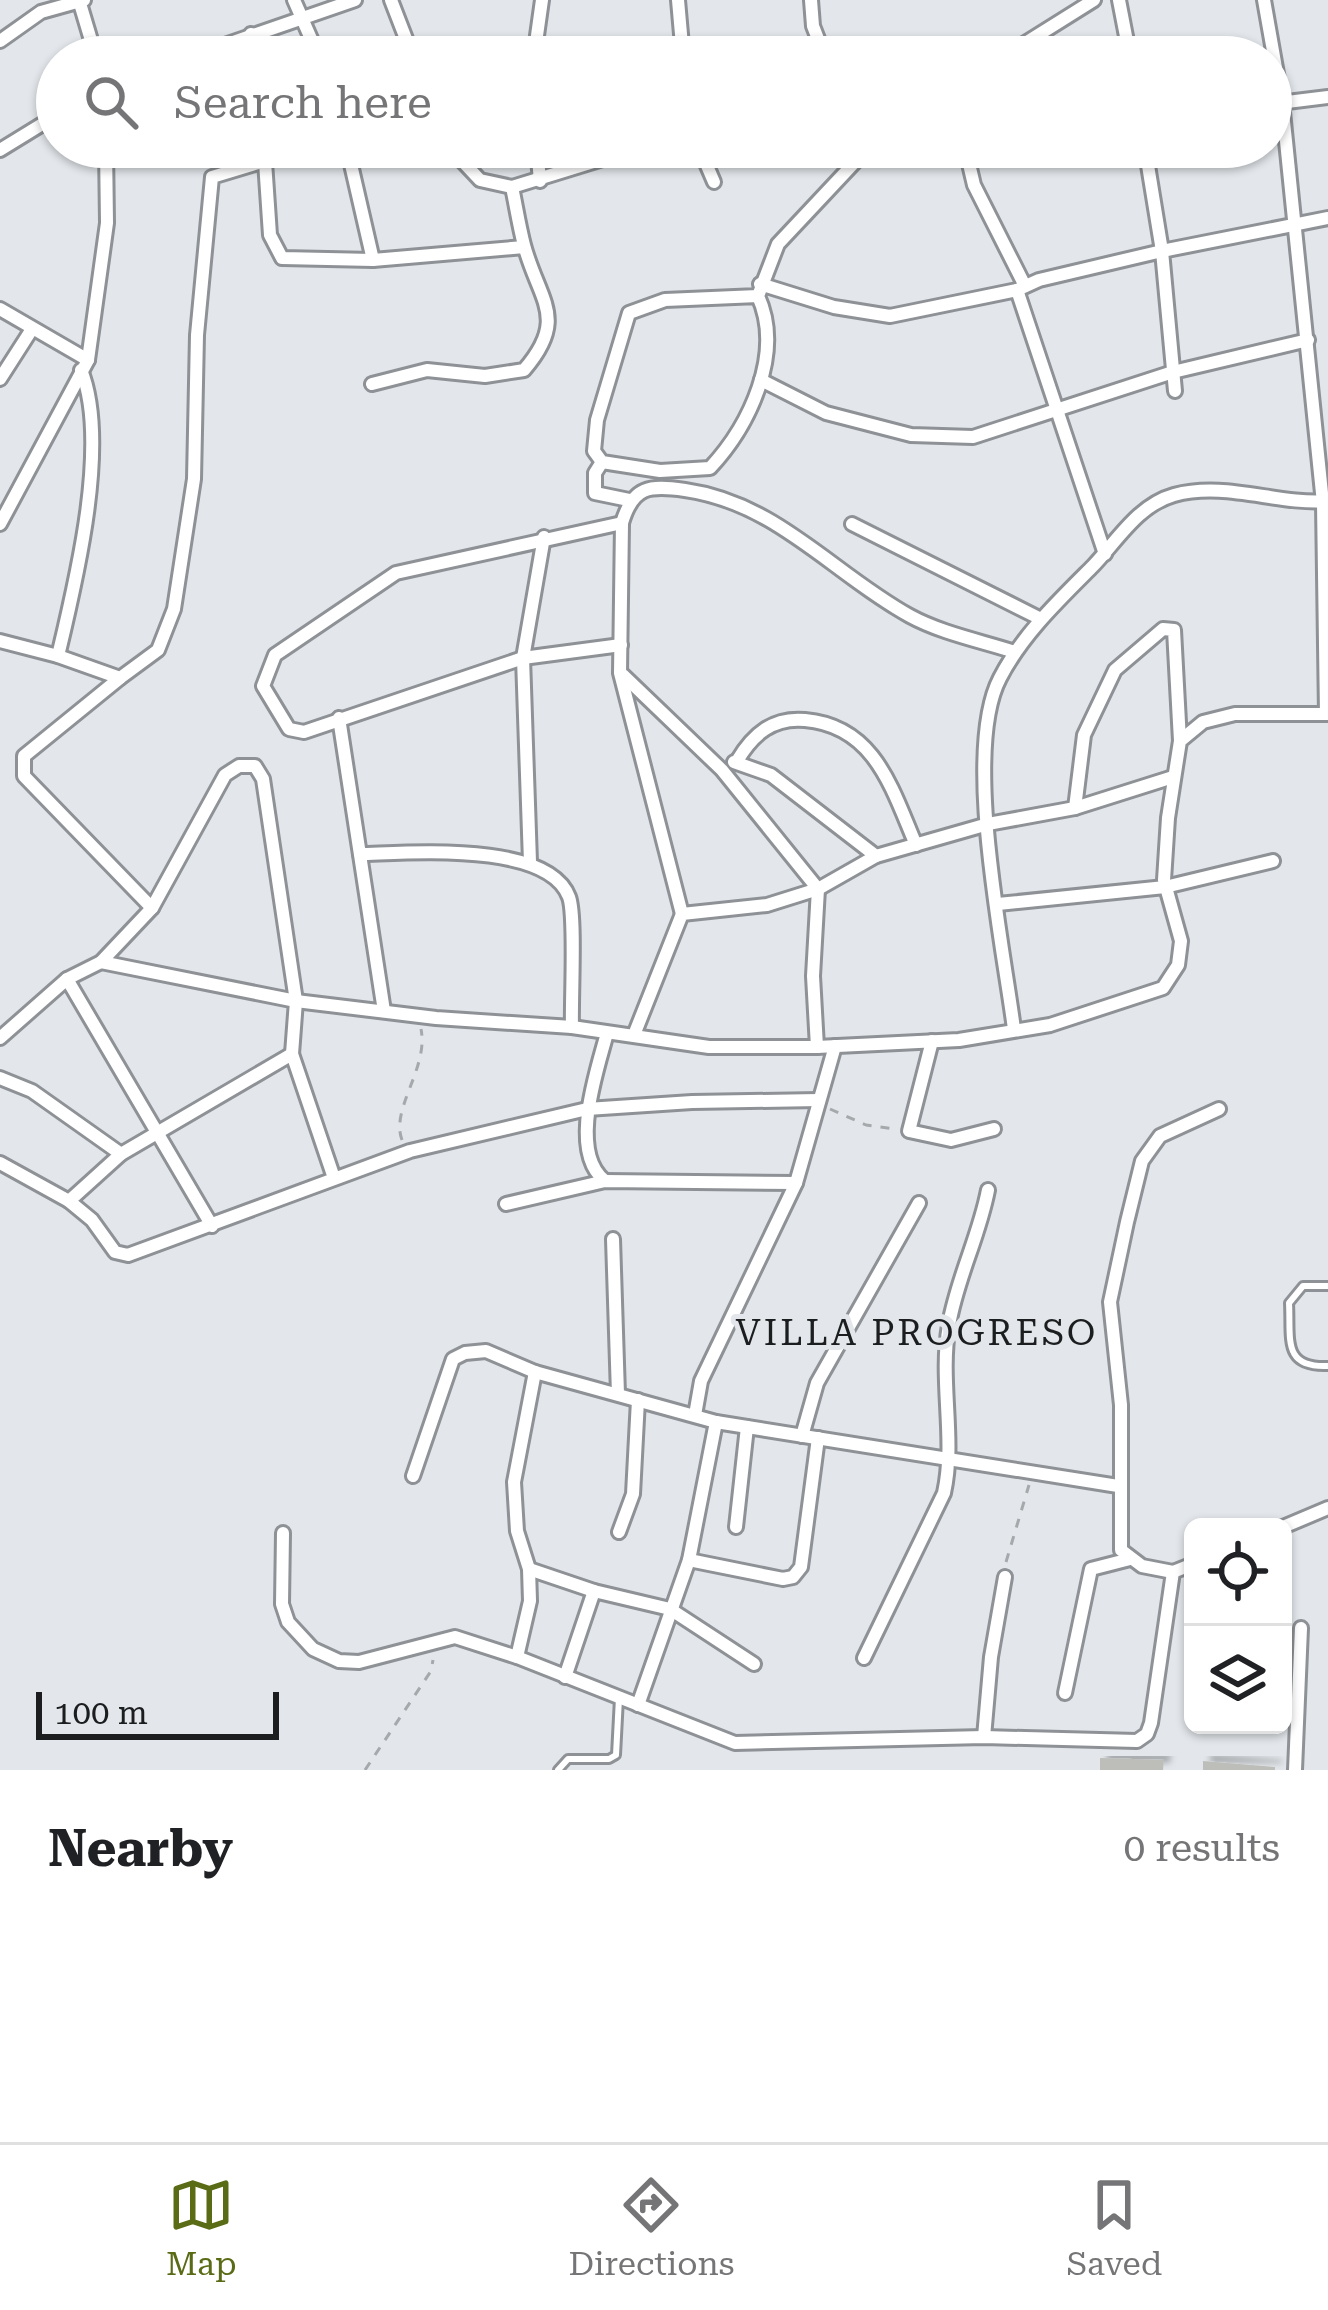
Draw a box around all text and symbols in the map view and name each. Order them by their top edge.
search box [36,36,1292,168]
icon: search [78,69,144,135]
text: Search here [174,76,432,129]
district label: VILLA PROGRESO [736,1312,1098,1354]
map controls [1184,1518,1292,1734]
button: locate [1184,1518,1292,1626]
button: layers [1184,1626,1292,1734]
scale bar [36,1686,279,1739]
text: 100 m [54,1693,148,1732]
text: Nearby [48,1819,233,1878]
text: 0 results [1123,1825,1280,1871]
tab: Map [166,2172,237,2283]
tab: Directions [568,2172,734,2283]
tab: Saved [1066,2172,1162,2283]

